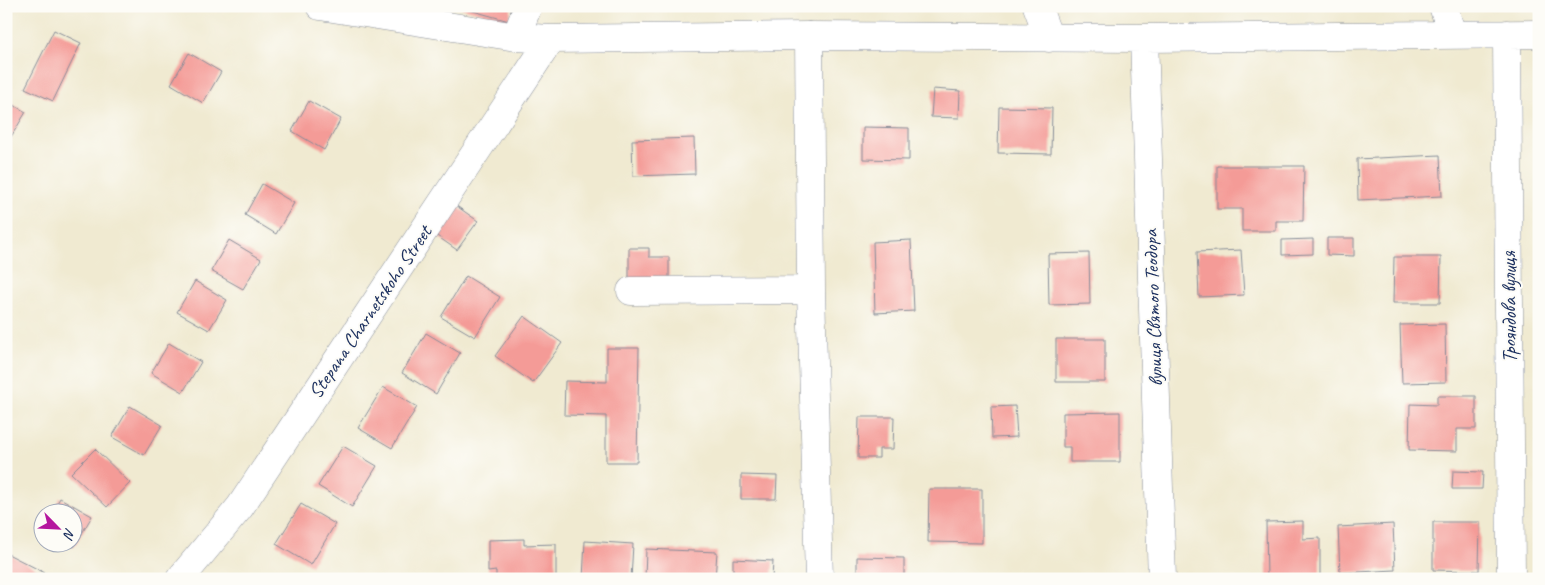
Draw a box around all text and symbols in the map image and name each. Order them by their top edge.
street label: Stepana Charnetskoho Street [303,219,438,403]
street label: вулиця Святого Теодора [1138,228,1168,387]
street label: Трояндова вулиця [1497,251,1522,363]
north arrow [32,502,82,552]
text: N [59,526,79,543]

